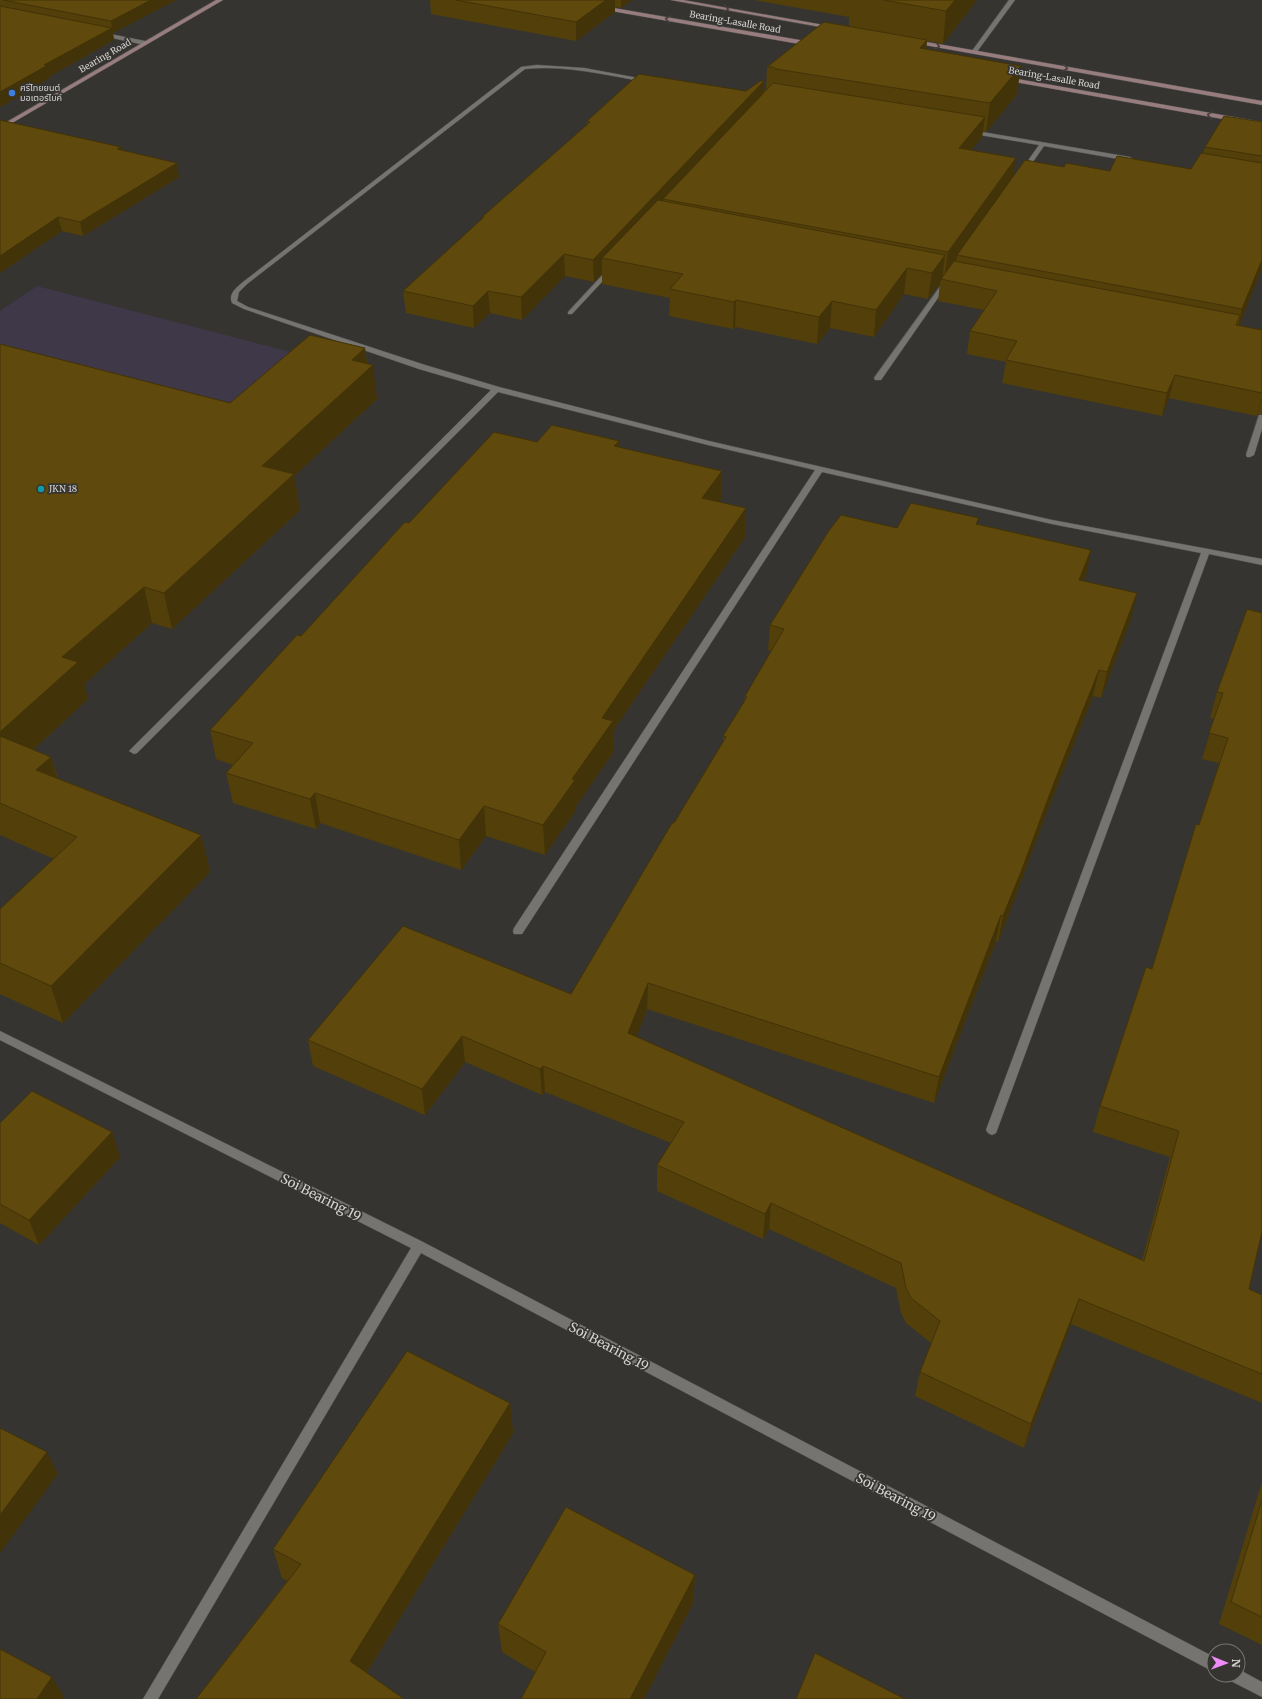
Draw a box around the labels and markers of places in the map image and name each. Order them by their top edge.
place label: ศรีไทยยนต์ มอเตอร์ไบค์ [20,82,62,103]
marker: ศรีไทยยนต์ มอเตอร์ไบค์ [7,88,17,98]
place label: JKN 18 [48,483,77,494]
marker: JKN 18 [36,484,46,494]

